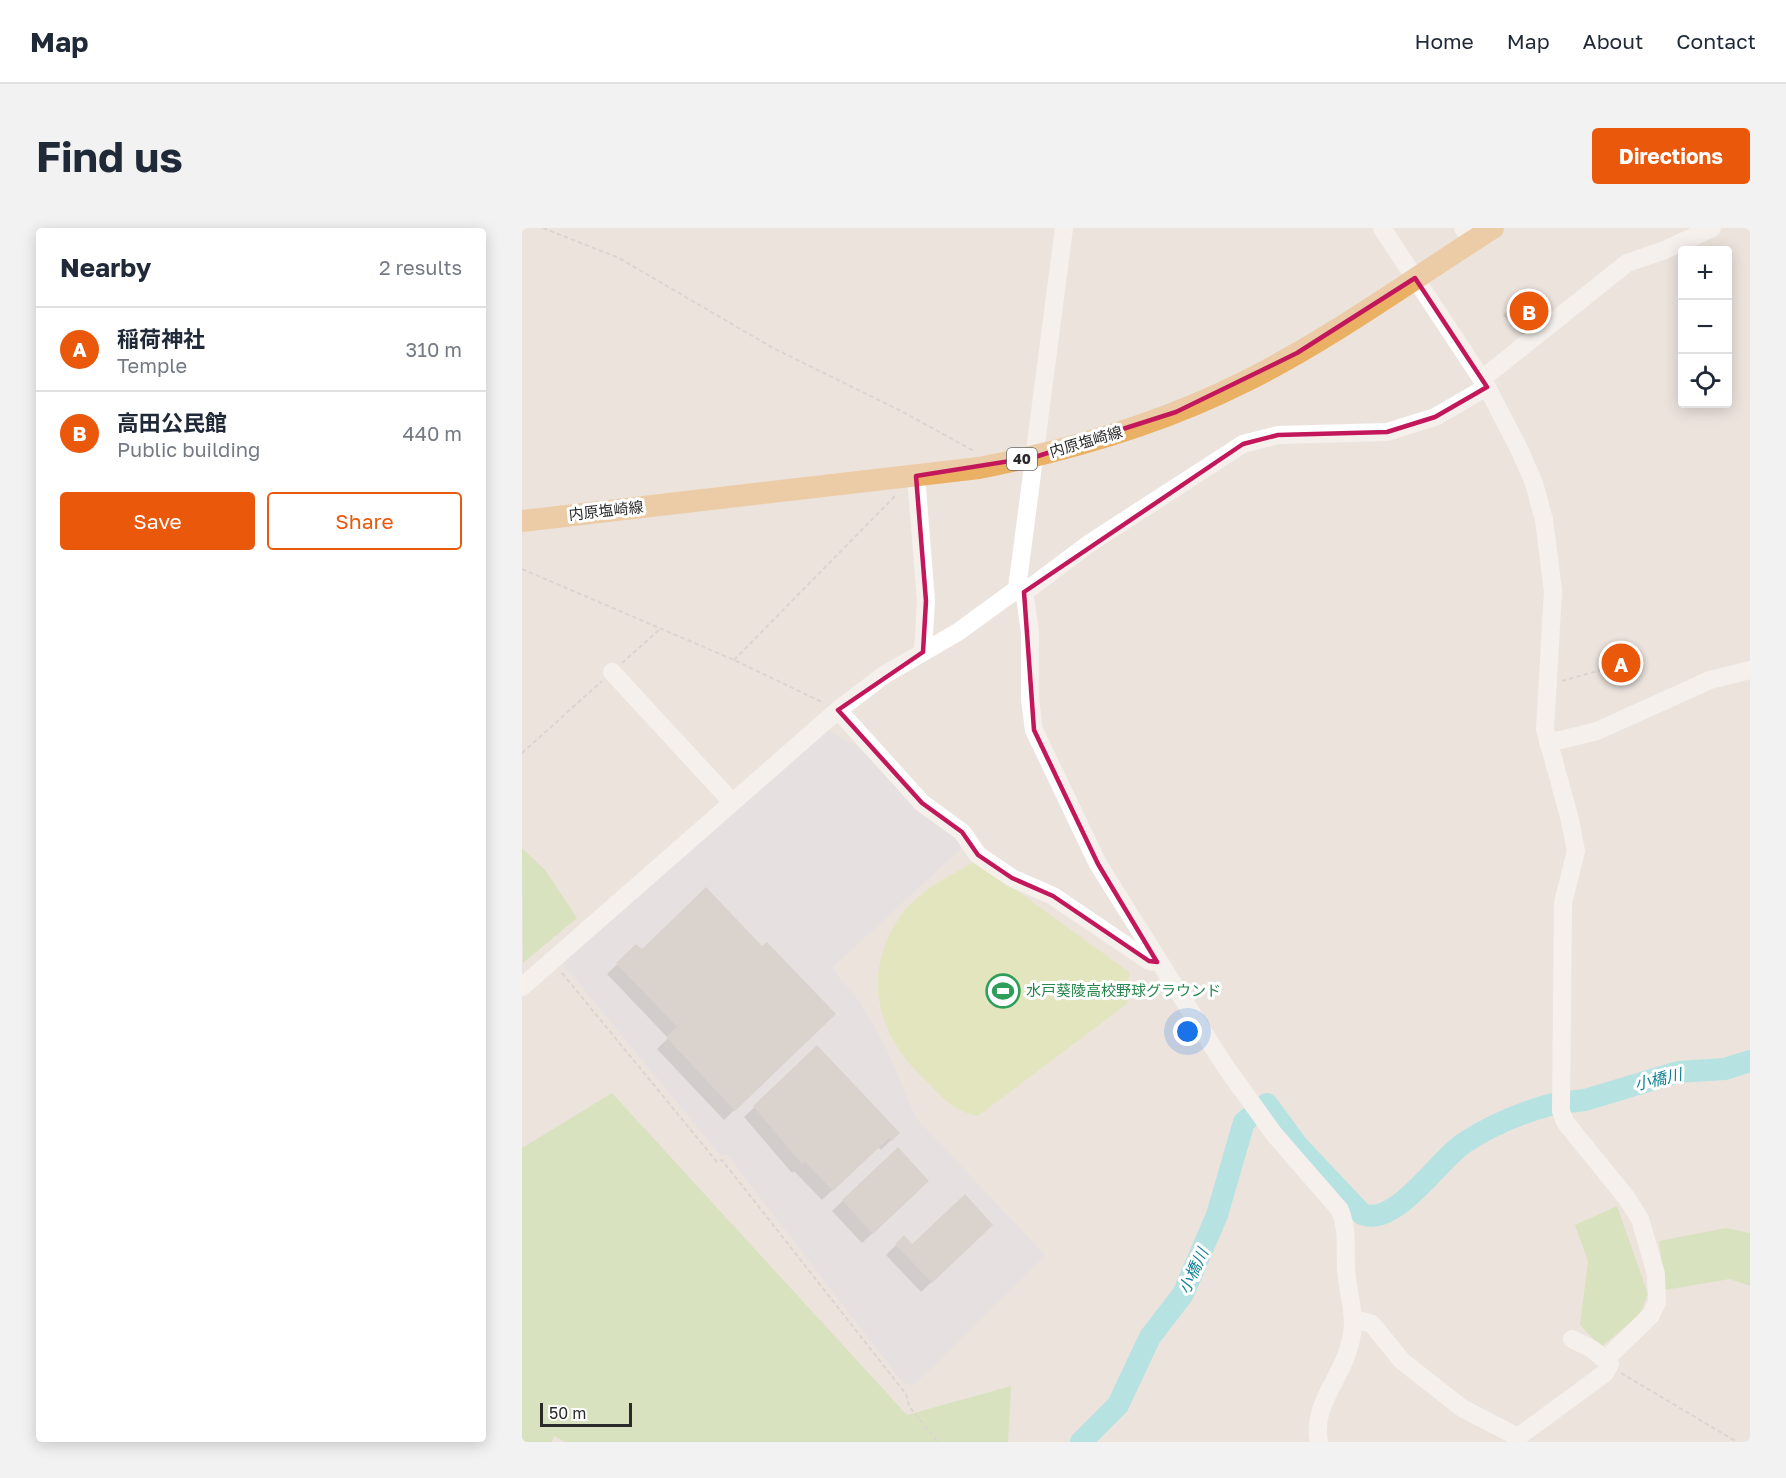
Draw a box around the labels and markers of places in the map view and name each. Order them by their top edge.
pin: B [1510,288,1548,334]
pin: A [1602,640,1640,686]
sports icon: 水戸葵陵高校野球グラウンド [985,973,1021,1009]
place label: 水戸葵陵高校野球グラウンド [1026,981,1221,999]

